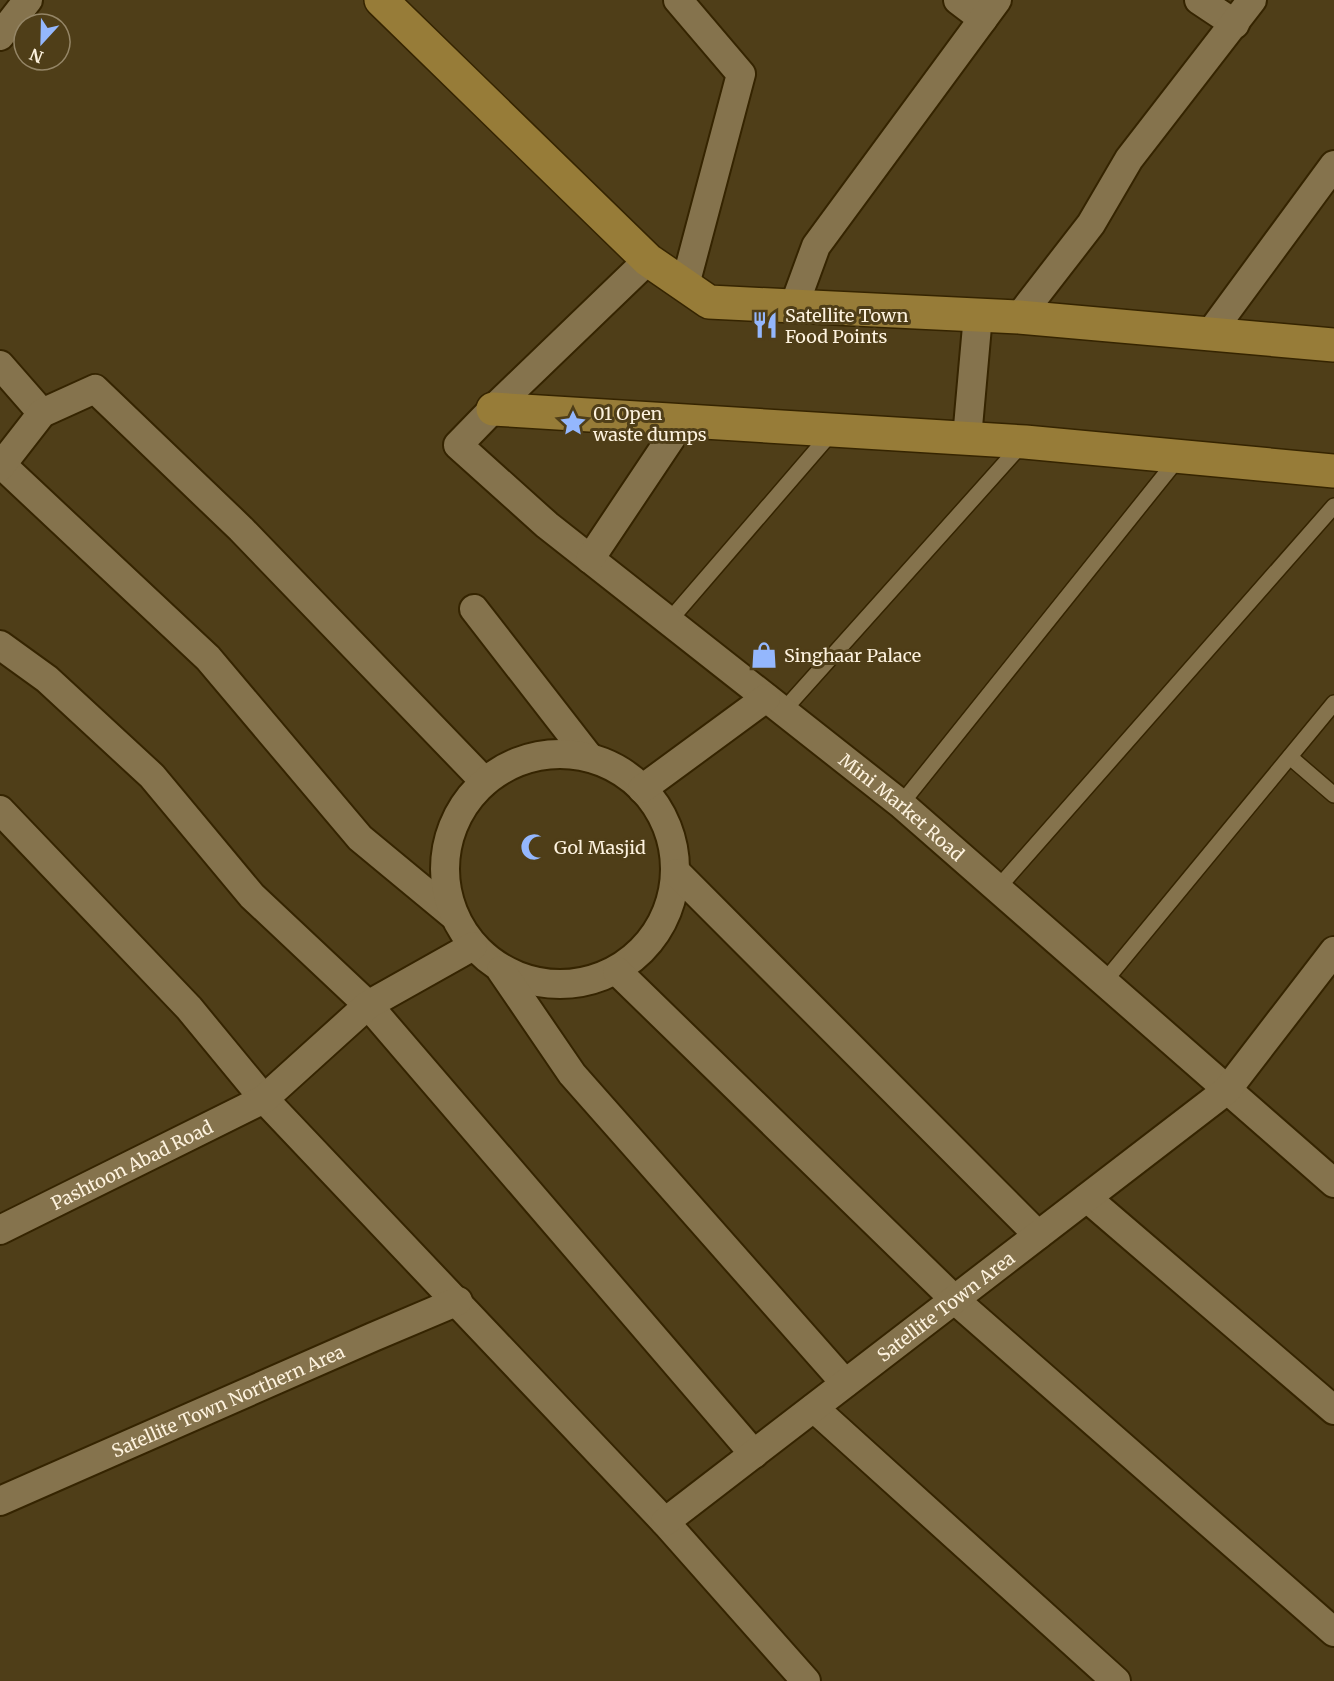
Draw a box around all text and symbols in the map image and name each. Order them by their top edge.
north arrow [12,12,72,72]
text: N [26,44,46,68]
place label: Satellite Town Food Points [785,304,909,348]
restaurant icon: Satellite Town Food Points [750,310,780,340]
place label: 01 Open waste dumps [592,402,707,446]
place icon: 01 Open waste dumps [558,408,588,438]
shop icon: Singhaar Palace [749,640,779,670]
place label: Singhaar Palace [784,644,921,667]
street label: Mini Market Road [834,748,969,866]
mosque icon: Gol Masjid [519,832,549,862]
place label: Gol Masjid [554,836,646,859]
street label: Pashtoon Abad Road [47,1115,217,1214]
street label: Satellite Town Area [872,1246,1019,1366]
street label: Satellite Town Northern Area [108,1339,348,1462]

